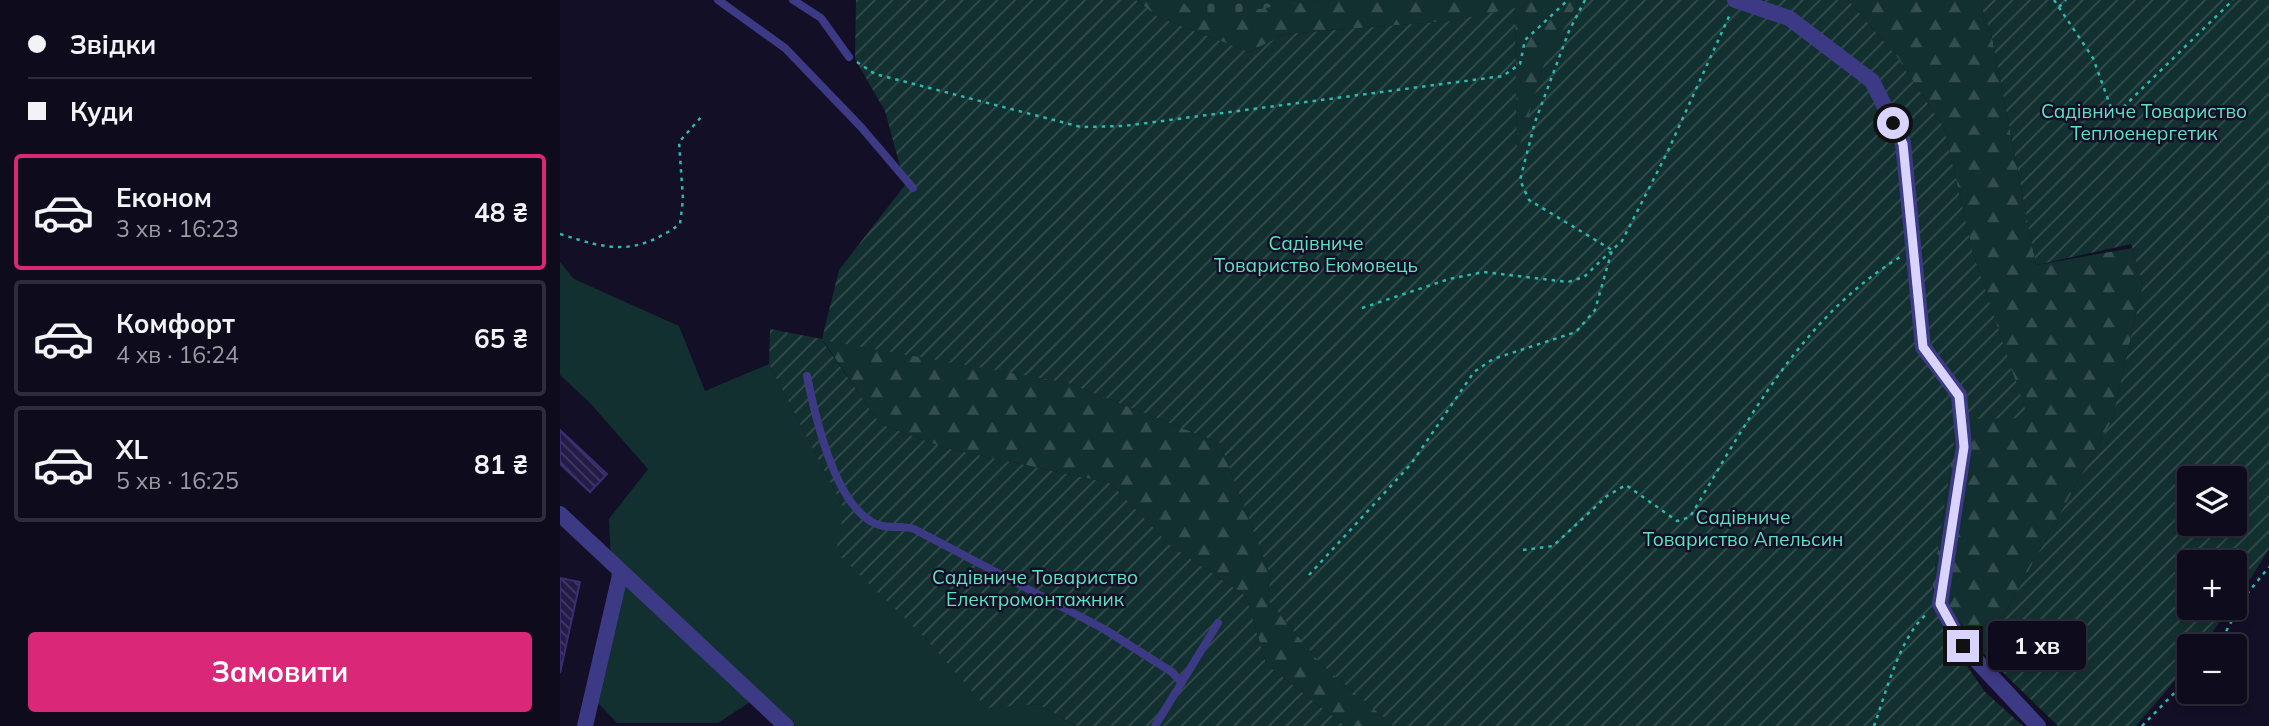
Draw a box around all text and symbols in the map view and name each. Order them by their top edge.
text: Звідки [70,28,156,61]
text: Куди [70,95,134,128]
park label: Садівниче Товариство Теплоенергетик [2041,99,2247,145]
route start [1877,107,1909,139]
icon: car [32,181,95,244]
text: Економ [116,181,212,214]
text: 48 ₴ [474,196,528,229]
text: 3 хв · 16:23 [116,214,239,243]
park label: Садівниче Товариство Еюмовець [1214,231,1418,277]
icon: car [32,307,95,370]
text: Комфорт [116,307,235,340]
text: 65 ₴ [474,322,528,355]
text: 4 хв · 16:24 [116,340,239,369]
icon: car [32,433,95,496]
text: XL [116,433,148,466]
text: 81 ₴ [474,448,528,481]
text: 5 хв · 16:25 [116,466,239,495]
map controls [2177,466,2247,704]
button: layers [2177,466,2247,536]
park label: Садівниче Товариство Апельсин [1643,505,1843,551]
button: + [2177,550,2247,620]
park label: Садівниче Товариство Електромонтажник [932,565,1138,611]
callout: 1 хв [1988,622,2086,670]
route end [1947,630,1979,662]
text: 1 хв [2014,631,2060,660]
button: Замовити [28,632,532,712]
button: − [2177,634,2247,704]

